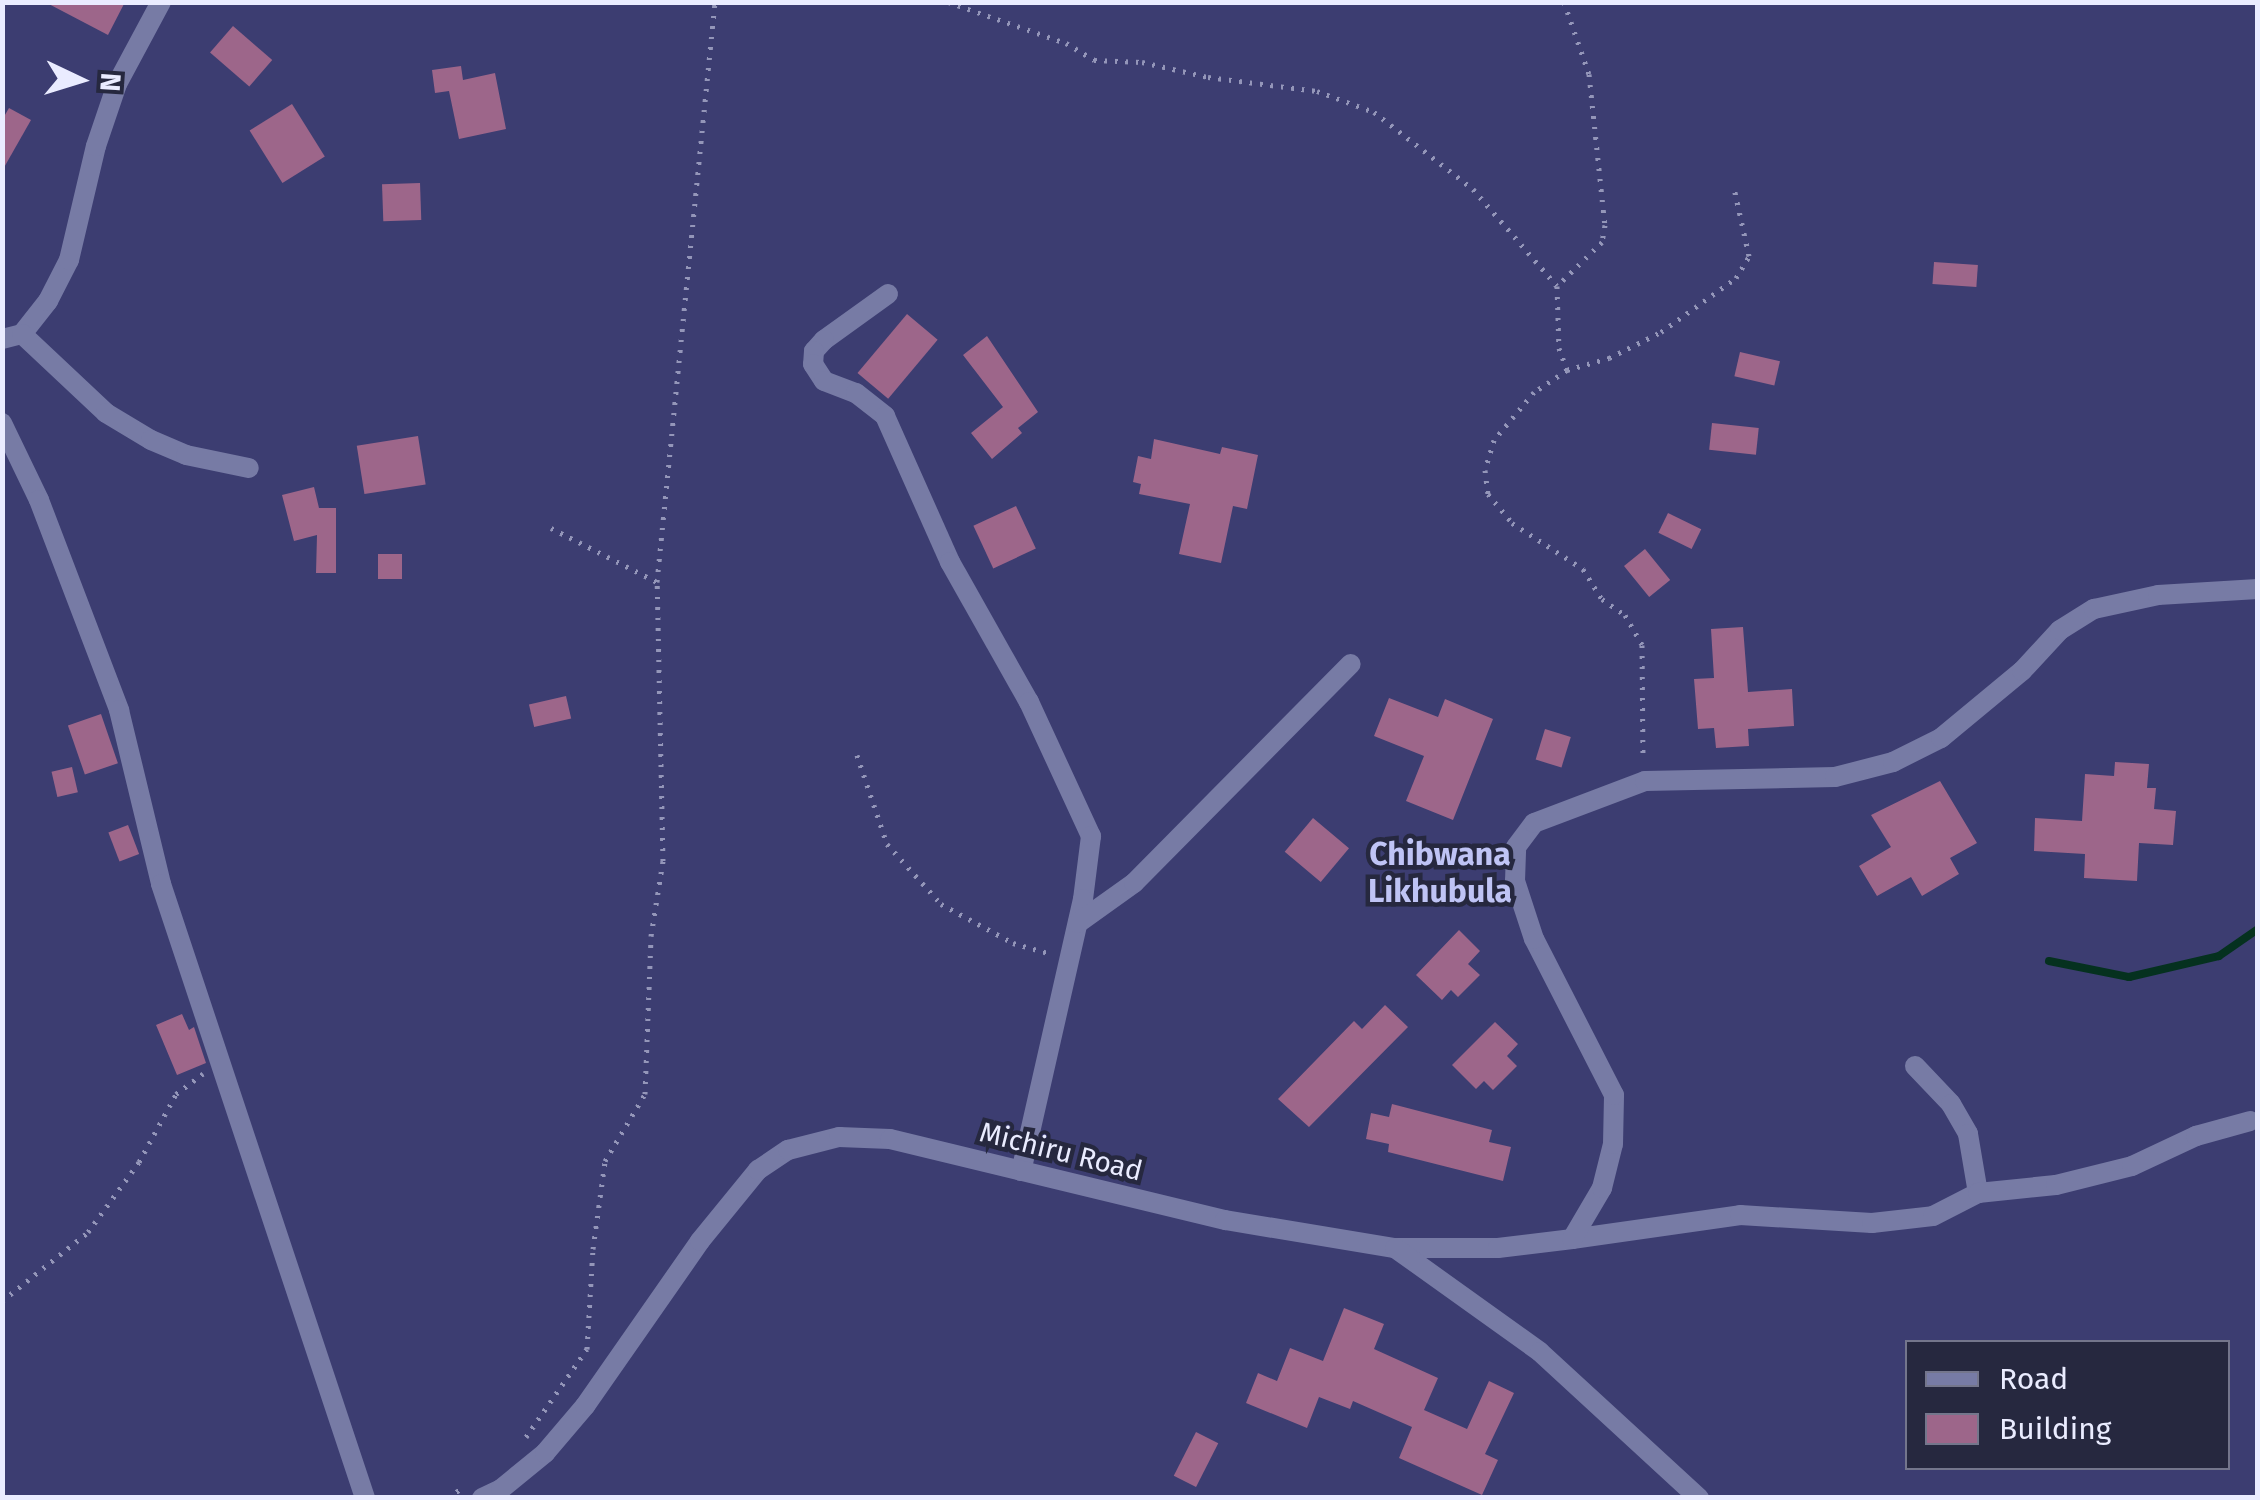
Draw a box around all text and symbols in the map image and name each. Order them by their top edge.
north arrow [30,30,130,130]
text: N [93,72,128,93]
district label: Chibwana Likhubula [1368,836,1512,911]
street label: Michiru Road [976,1116,1146,1188]
legend [1905,1340,2230,1470]
text: Road [1999,1361,2068,1397]
text: Building [1999,1411,2111,1447]

